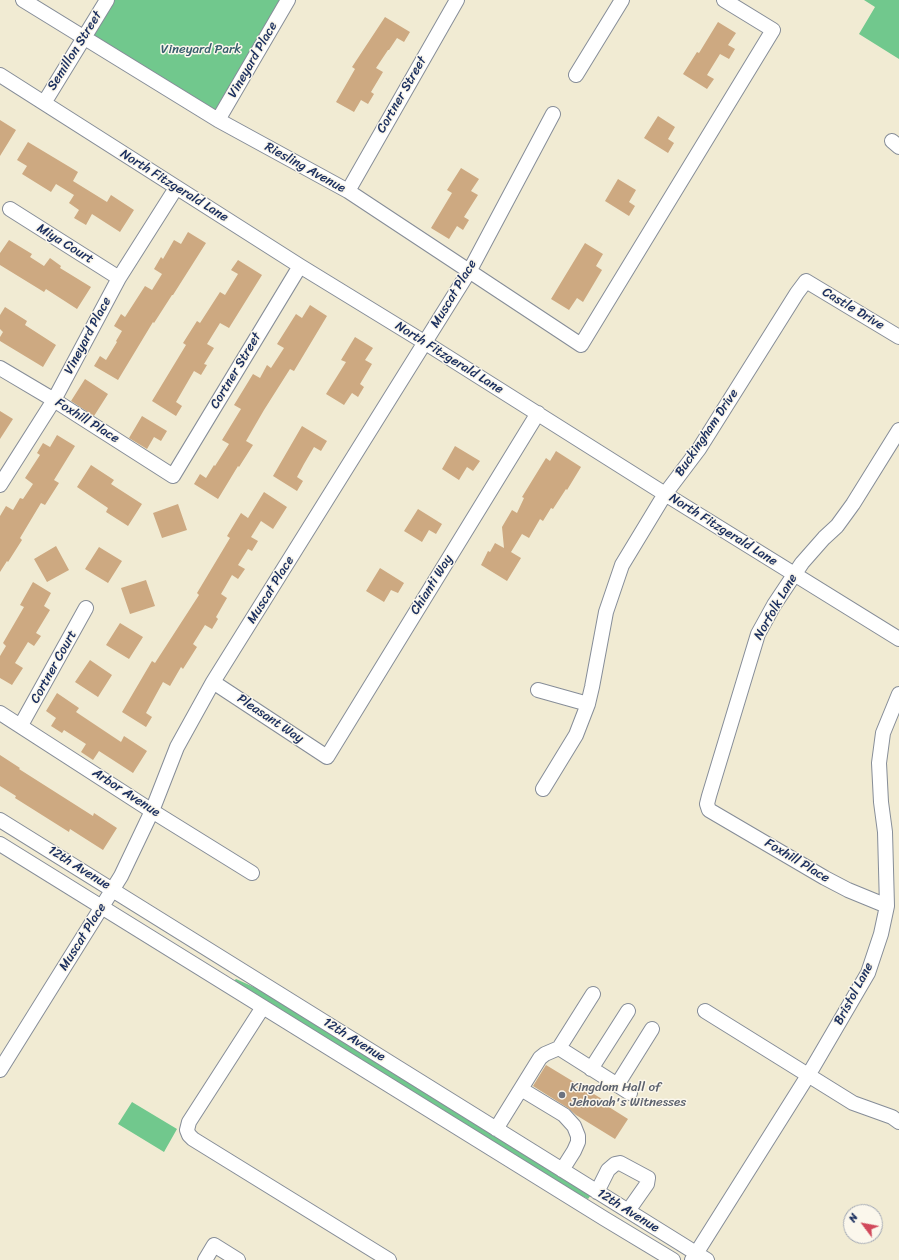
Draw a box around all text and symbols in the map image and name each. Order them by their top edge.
street label: Semillon Street [44,9,106,93]
street label: Vineyard Place [225,19,281,101]
park label: Vineyard Park [161,42,241,58]
street label: Cortner Street [374,54,430,136]
street label: Riesling Avenue [262,139,348,197]
street label: North Fitzgerald Lane [117,146,231,226]
street label: Miya Court [34,221,96,267]
street label: Muscat Place [428,257,480,331]
street label: Castle Drive [819,284,887,334]
street label: Vineyard Place [61,295,115,377]
street label: North Fitzgerald Lane [392,318,506,398]
street label: Cortner Street [207,330,265,412]
street label: Buckingham Drive [672,386,742,480]
street label: Foxhill Place [52,395,122,447]
street label: North Fitzgerald Lane [666,490,780,570]
street label: Chianti Way [407,552,457,618]
street label: Muscat Place [244,553,298,627]
street label: Norfolk Lane [751,571,801,643]
street label: Cortner Court [28,628,80,706]
street label: Pleasant Way [234,691,306,747]
street label: Arbor Avenue [89,765,163,821]
street label: Foxhill Place [762,836,832,886]
street label: 12th Avenue [45,843,113,893]
street label: Muscat Place [56,900,110,974]
street label: Bristol Lane [831,960,877,1028]
street label: 12th Avenue [320,1015,388,1065]
place label: Kingdom Hall of Jehovah's Witnesses [570,1080,686,1111]
marker: Kingdom Hall of Jehovah's Witnesses [557,1090,567,1100]
street label: 12th Avenue [594,1186,662,1236]
north arrow [843,1204,883,1244]
text: N [843,1210,863,1226]

